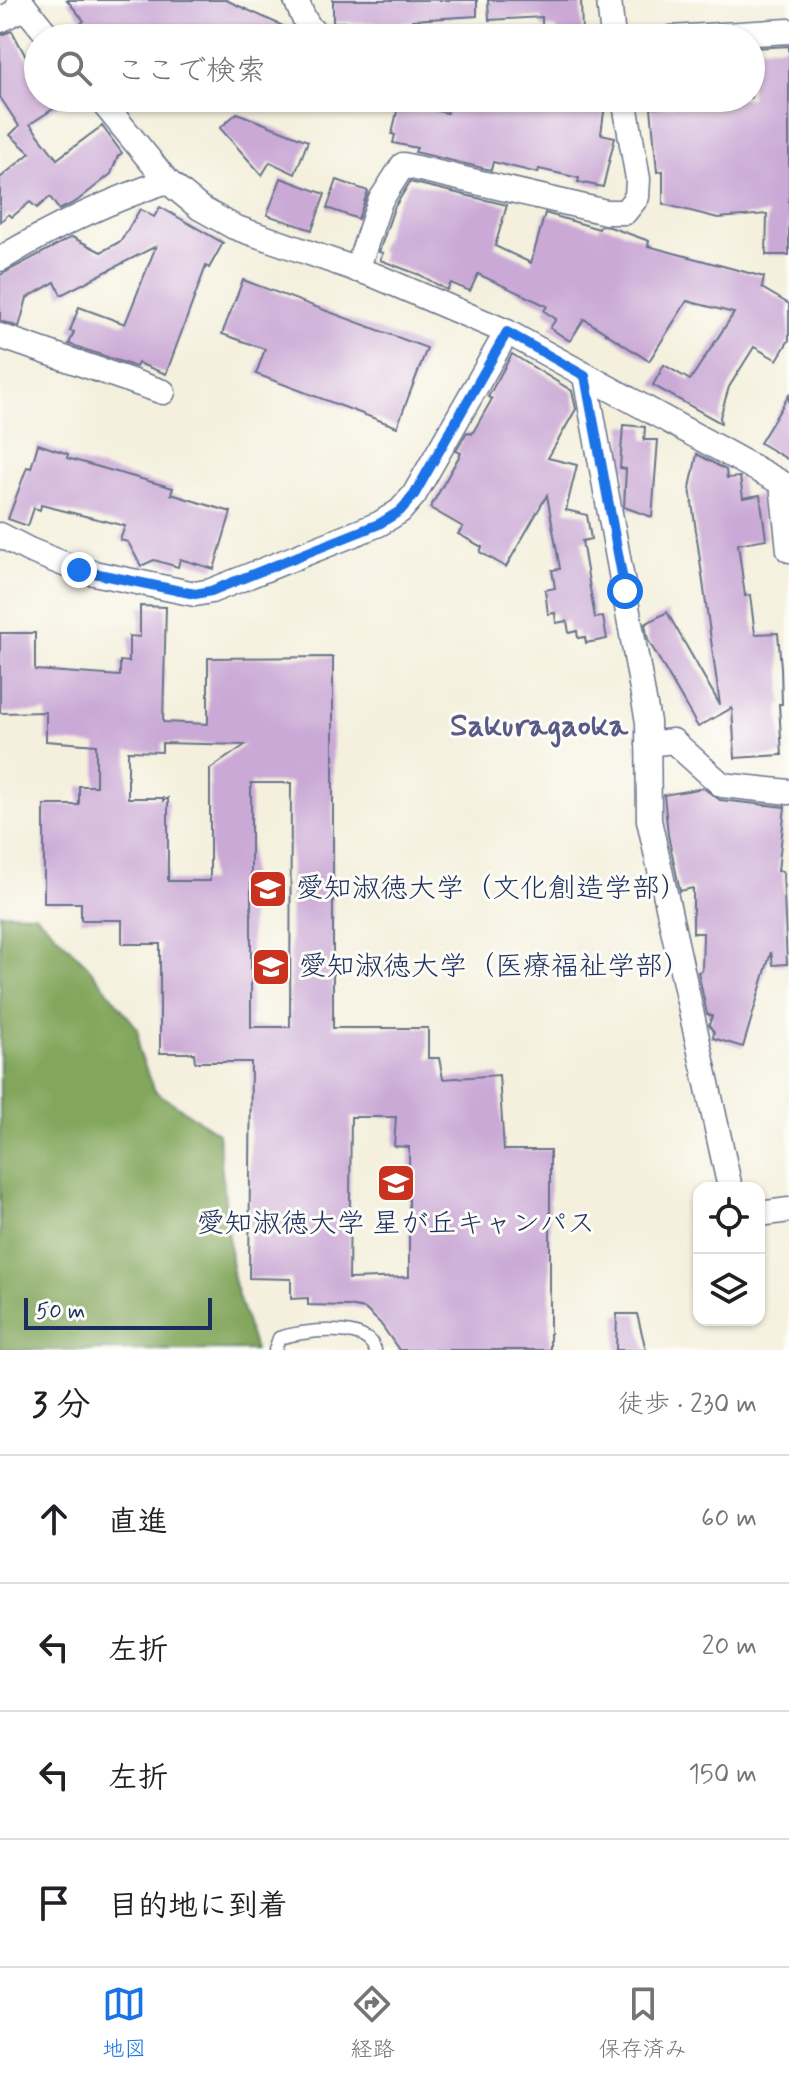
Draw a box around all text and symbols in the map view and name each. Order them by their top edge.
search box [24,24,765,112]
icon: search [52,46,96,90]
text: ここで検索 [116,52,266,91]
route end [61,552,97,588]
route start [607,573,643,609]
district label: Sakuragaoka [450,705,629,748]
school or university icon: 愛知淑徳大学（文化創造学部） [247,868,289,910]
place label: 愛知淑徳大学（文化創造学部） [296,871,688,908]
school or university icon: 愛知淑徳大学（医療福祉学部） [250,946,292,988]
place label: 愛知淑徳大学（医療福祉学部） [299,949,691,986]
school or university icon: 愛知淑徳大学 星が丘キャンパス [375,1162,417,1204]
map controls [693,1182,765,1326]
button: locate [693,1182,765,1254]
place label: 愛知淑徳大学 星が丘キャンパス [197,1206,595,1243]
button: layers [693,1254,765,1326]
scale bar [24,1294,212,1330]
text: 50 m [36,1298,85,1326]
text: 3 分 [32,1383,91,1428]
text: 徒歩 · 230 m [618,1388,757,1422]
icon: ahead [32,1497,76,1541]
text: 60 m [701,1502,757,1536]
text: 直進 [108,1503,168,1542]
icon: left [32,1625,76,1669]
text: 20 m [702,1630,757,1664]
text: 左折 [108,1631,168,1670]
icon: left [32,1753,76,1797]
text: 150 m [688,1758,757,1792]
text: 左折 [108,1759,168,1798]
icon: arrive [32,1881,76,1925]
text: 目的地に到着 [108,1887,288,1926]
tab: 地図 [102,1982,146,2064]
tab: 経路 [350,1982,395,2064]
tab: 保存済み [599,1982,687,2064]

